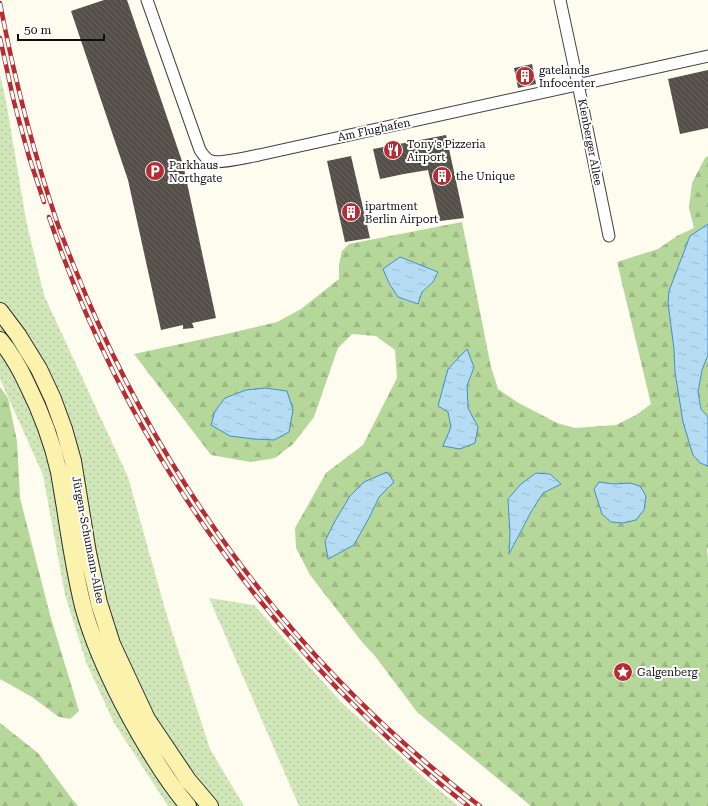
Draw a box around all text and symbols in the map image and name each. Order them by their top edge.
scale bar [18,16,104,42]
text: 50 m [24,23,51,37]
place label: gatelands Infocenter [539,64,596,90]
building icon: gatelands Infocenter [514,65,536,87]
street label: Kienberger Allee [575,98,605,186]
street label: Am Flughafen [336,116,412,144]
place label: Tony's Pizzeria Airport [407,138,486,164]
restaurant icon: Tony's Pizzeria Airport [382,139,404,161]
place label: Parkhaus Northgate [169,159,222,185]
parking icon: Parkhaus Northgate [144,160,166,182]
building icon: the Unique [431,165,453,187]
place label: the Unique [456,170,515,183]
place label: ipartment Berlin Airport [365,200,438,226]
building icon: ipartment Berlin Airport [340,201,362,223]
street label: Jürgen-Schumann-Allee [69,475,107,605]
place icon: Galgenberg [612,661,634,683]
place label: Galgenberg [637,666,699,679]

